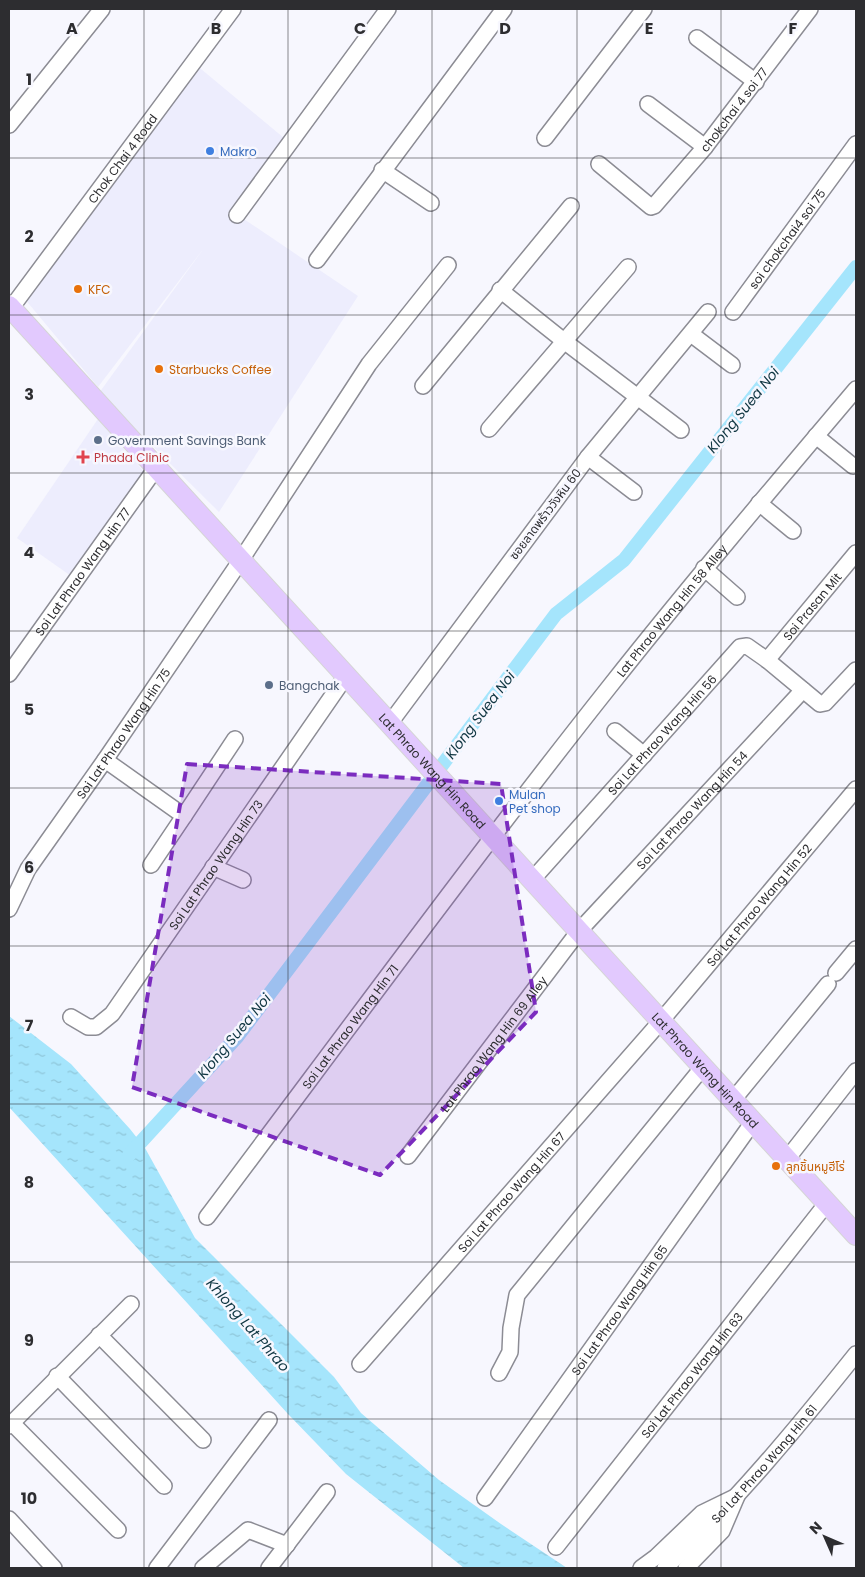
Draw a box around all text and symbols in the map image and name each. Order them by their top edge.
text: A [66,17,78,40]
text: B [211,17,221,40]
text: C [354,17,366,40]
text: D [499,17,511,40]
text: E [645,17,653,40]
text: F [789,17,798,40]
street label: chokchai 4 soi 77 [696,63,772,155]
text: 1 [26,68,32,91]
street label: Chok Chai 4 Road [83,110,161,207]
place label: Makro [220,143,257,160]
marker: Makro [204,145,216,157]
street label: soi chokchai4 soi 75 [744,185,829,292]
text: 2 [24,225,34,248]
place label: KFC [88,281,111,298]
marker: KFC [72,283,84,295]
place label: Starbucks Coffee [169,361,271,378]
water label: Klong Suea Noi [702,362,784,457]
marker: Starbucks Coffee [153,363,165,375]
text: 3 [24,383,34,406]
place label: Government Savings Bank [108,432,267,449]
marker: Government Savings Bank [92,434,104,446]
place label: Phada Clinic [94,449,169,466]
marker: Phada Clinic [76,450,90,464]
street label: ซอยลาดพร้าววังหิน 60 [505,465,585,563]
street label: Soi Lat Phrao Wang Hin 77 [31,503,134,639]
street label: Lat Phrao Wang Hin 58 Alley [612,540,731,680]
text: 4 [24,541,35,564]
street label: Soi Prasan Mit [779,569,845,644]
street label: Soi Lat Phrao Wang Hin 75 [72,664,174,802]
water label: Klong Suea Noi [440,667,520,763]
street label: Soi Lat Phrao Wang Hin 56 [604,671,720,798]
place label: Bangchak [279,677,340,694]
marker: Bangchak [263,679,275,691]
text: 5 [24,698,34,721]
street label: Lat Phrao Wang Hin Road [376,709,490,832]
street label: Soi Lat Phrao Wang Hin 54 [632,747,751,873]
place label: Mulan Pet shop [509,786,561,817]
marker: Mulan Pet shop [493,795,505,807]
street label: Soi Lat Phrao Wang Hin 73 [164,796,266,933]
street label: Soi Lat Phrao Wang Hin 52 [702,840,815,970]
text: 6 [24,856,34,879]
street label: Soi Lat Phrao Wang Hin 71 [298,961,402,1092]
street label: Lat Phrao Wang Hin 69 Alley [436,972,551,1115]
water label: Klong Suea Noi [193,989,276,1083]
street label: Lat Phrao Wang Hin Road [648,1008,763,1132]
text: 7 [25,1014,34,1037]
street label: Soi Lat Phrao Wang Hin 67 [453,1128,569,1256]
place label: ลูกชิ้นหมูฮีโร่ [786,1158,845,1175]
marker: ลูกชิ้นหมูฮีโร่ [770,1160,782,1172]
text: 8 [24,1171,34,1194]
street label: Soi Lat Phrao Wang Hin 65 [567,1241,671,1378]
water label: Khlong Lat Phrao [202,1274,294,1376]
street label: Soi Lat Phrao Wang Hin 63 [637,1309,746,1441]
text: 9 [24,1329,34,1352]
street label: Soi Lat Phrao Wang Hin 61 [707,1401,821,1526]
text: 10 [21,1487,37,1510]
north arrow [800,1512,850,1562]
text: N [805,1517,827,1539]

